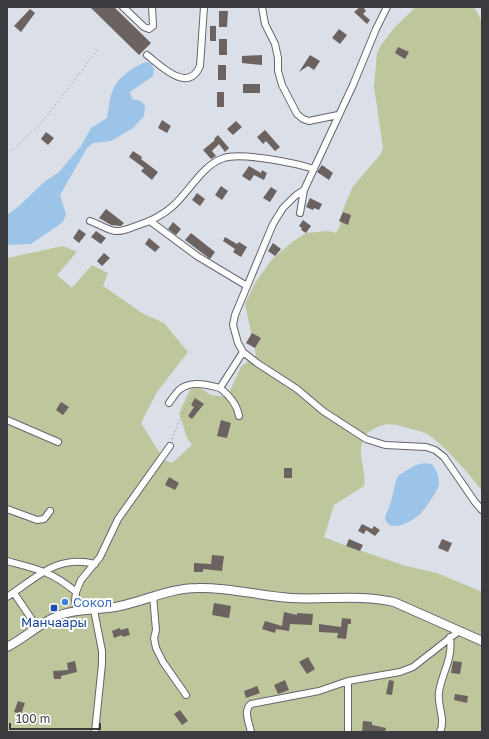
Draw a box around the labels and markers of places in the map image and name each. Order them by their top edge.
place label: Сокол [73,594,112,610]
marker: Сокол [60,597,70,607]
marker: Манчаары [49,603,59,613]
place label: Манчаары [21,614,87,630]

